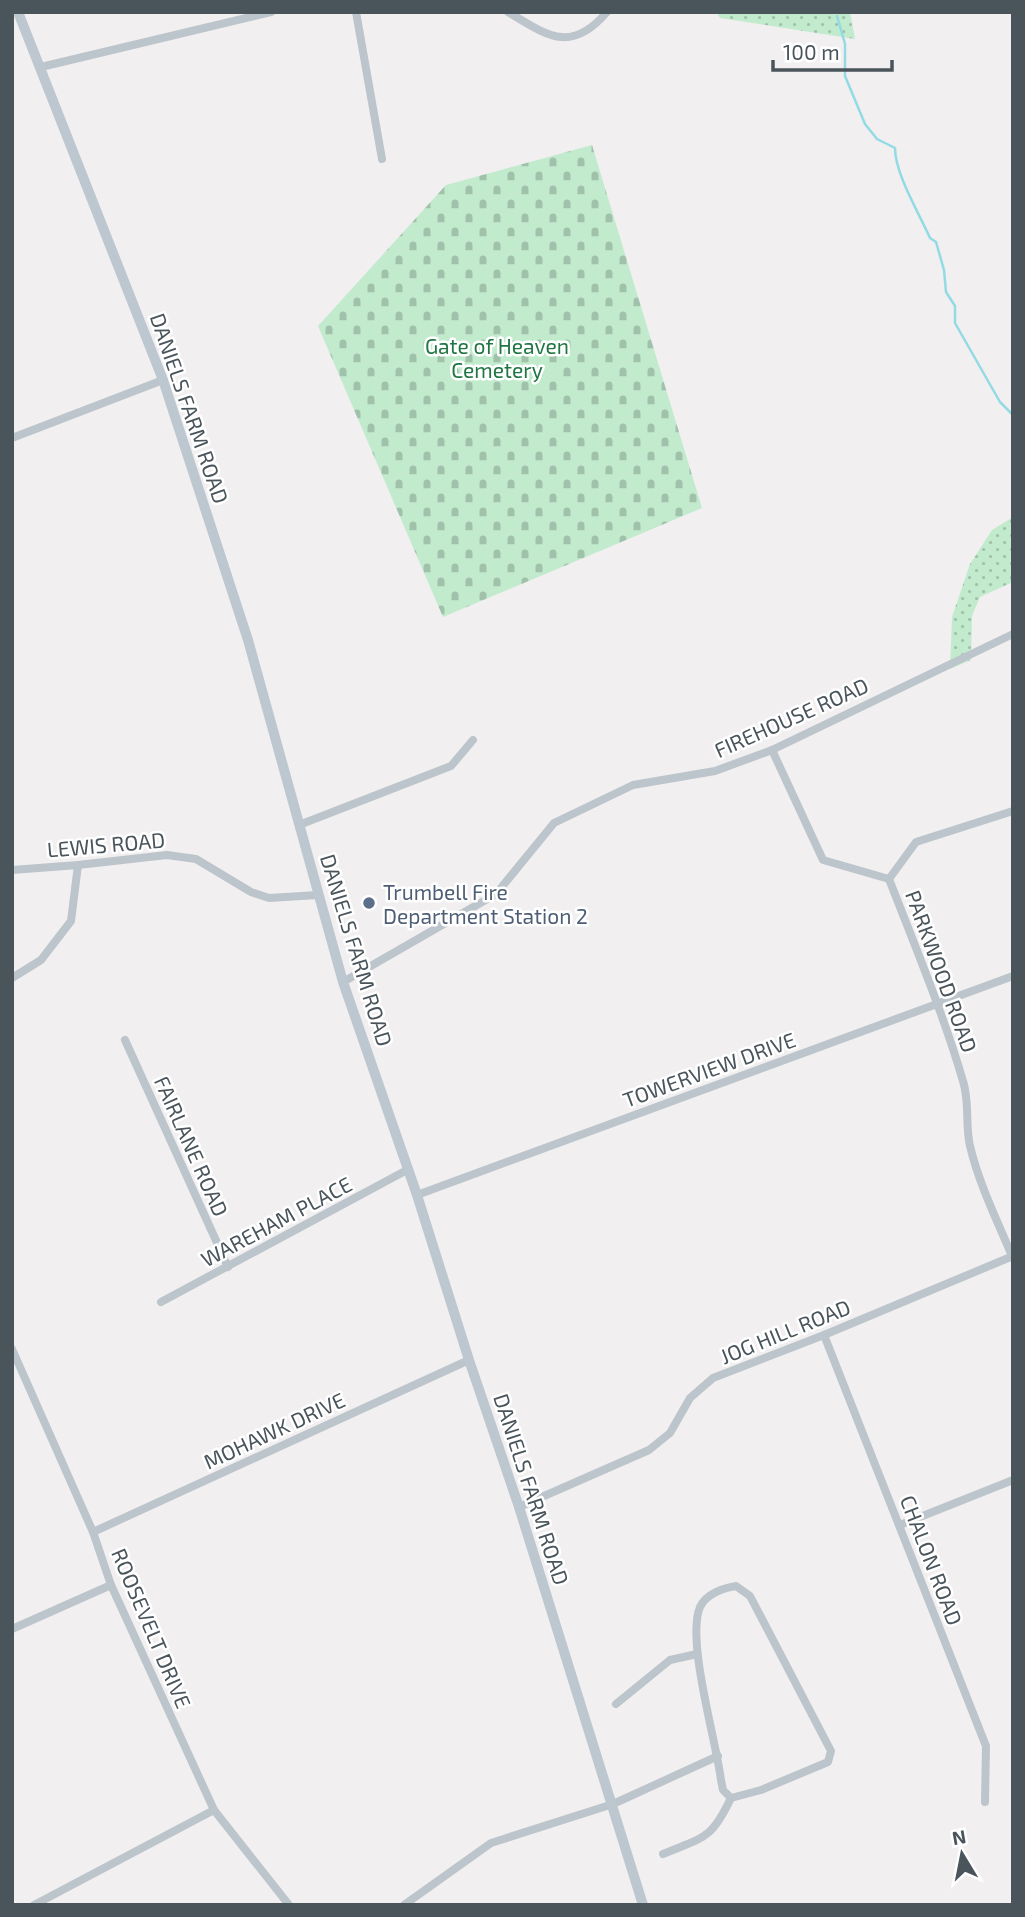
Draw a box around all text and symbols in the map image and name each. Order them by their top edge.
scale bar [773,28,892,72]
text: 100 m [783,39,840,64]
street label: DANIELS FARM ROAD [146,310,234,506]
park label: Gate of Heaven Cemetery [425,333,569,382]
street label: FIREHOUSE ROAD [710,672,872,762]
street label: LEWIS ROAD [46,826,166,862]
street label: DANIELS FARM ROAD [316,851,398,1049]
place label: Trumbell Fire Department Station 2 [383,879,588,928]
street label: PARKWOOD ROAD [901,887,983,1055]
marker: Trumbell Fire Department Station 2 [361,895,377,911]
street label: TOWERVIEW DRIVE [619,1026,799,1112]
street label: FAIRLANE ROAD [150,1072,234,1220]
street label: WAREHAM PLACE [196,1171,356,1271]
street label: JOG HILL ROAD [716,1294,854,1368]
street label: MOHAWK DRIVE [199,1386,349,1474]
street label: DANIELS FARM ROAD [489,1390,575,1588]
street label: CHALON ROAD [896,1492,968,1628]
street label: ROOSEVELT DRIVE [107,1544,197,1712]
north arrow [927,1819,997,1889]
text: N [950,1824,968,1849]

